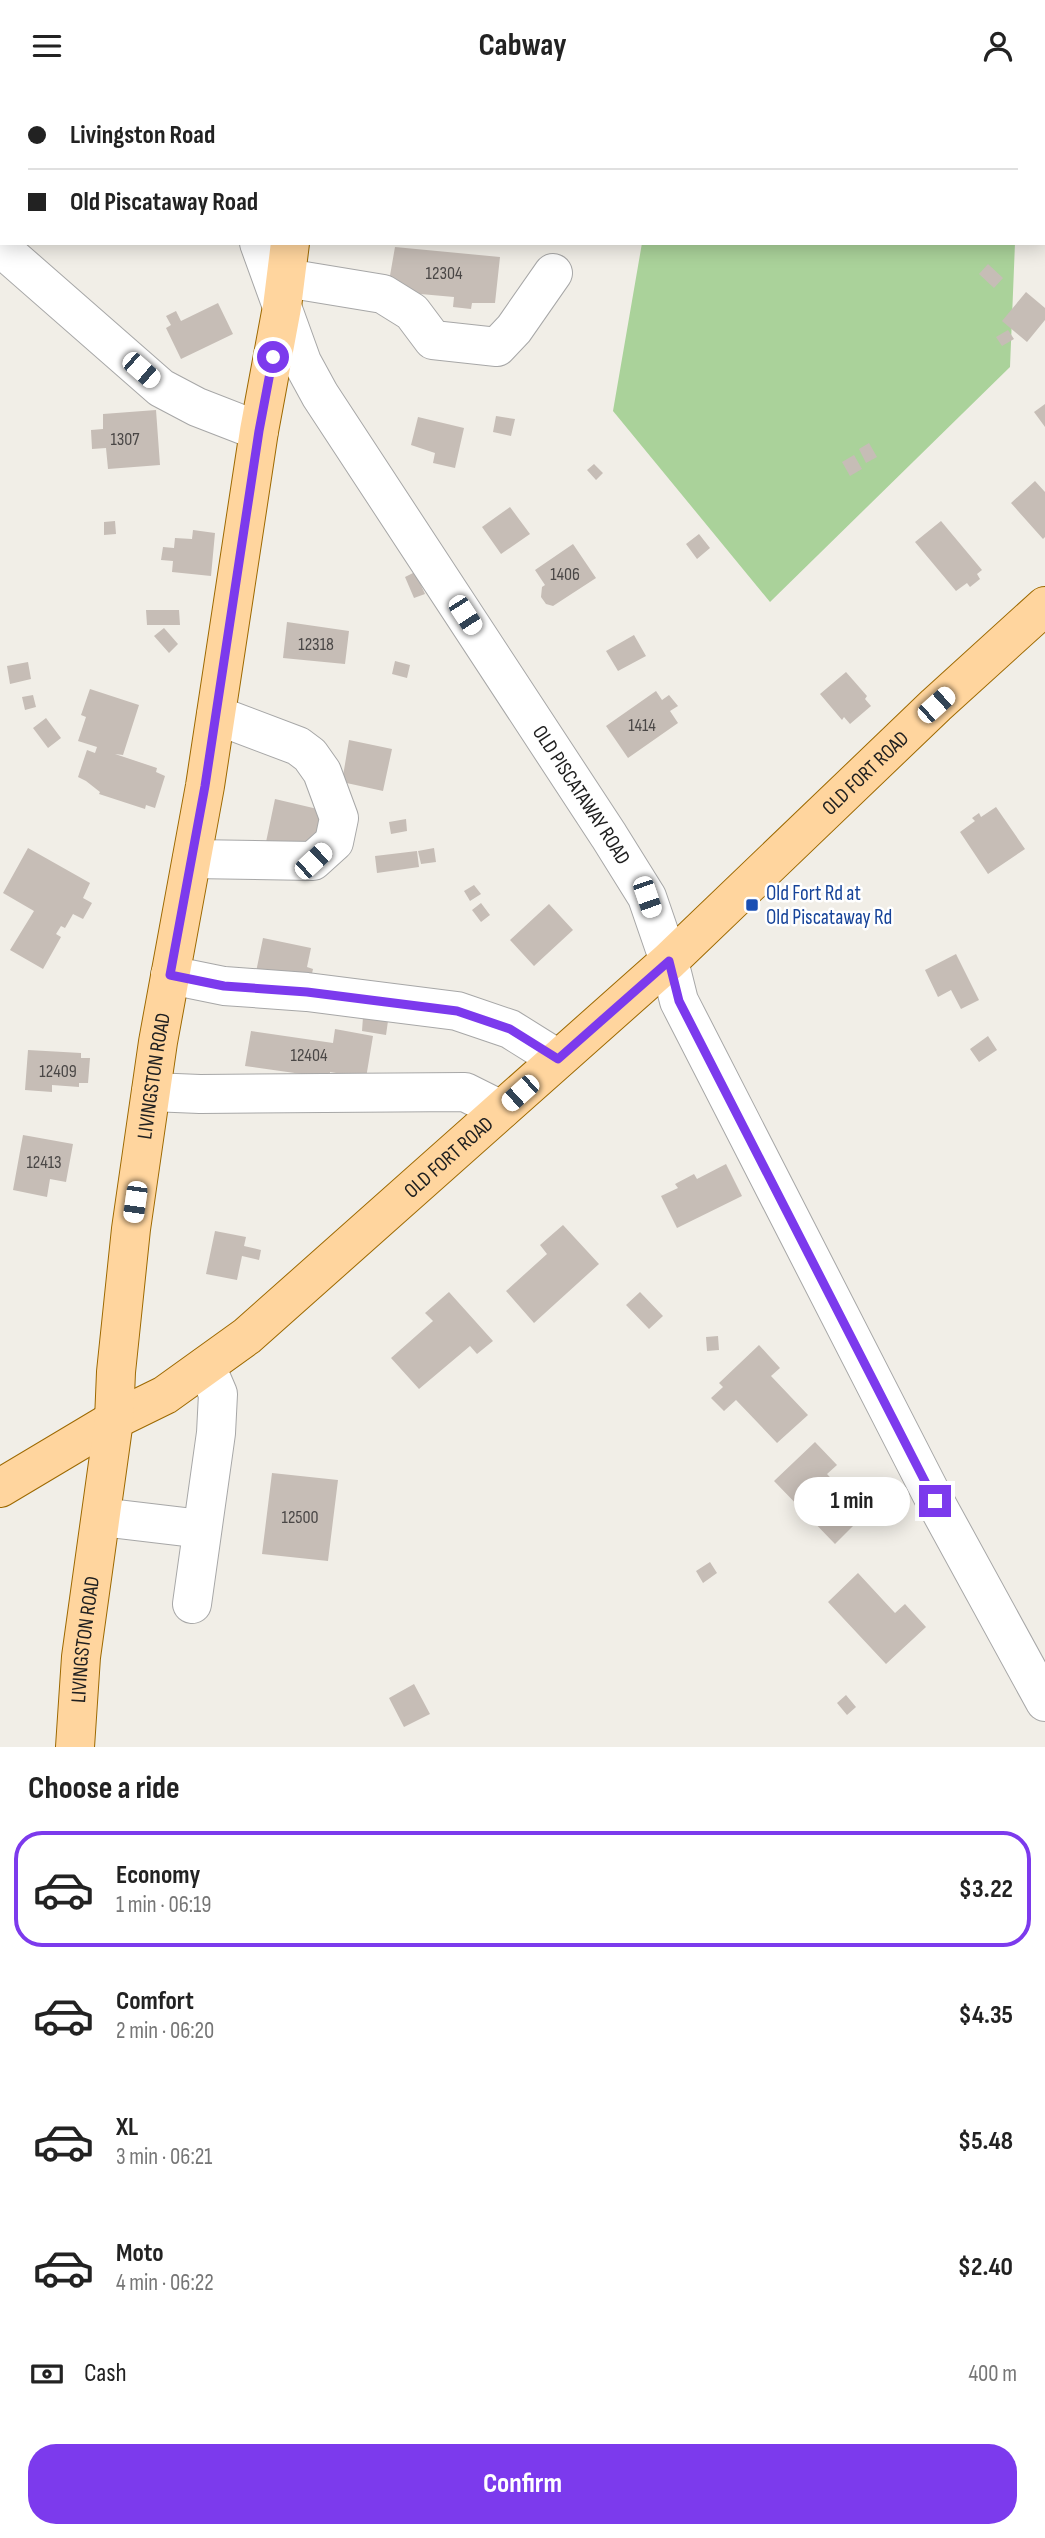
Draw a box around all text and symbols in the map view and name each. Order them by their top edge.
text: Cabway [478,26,567,65]
icon: menu [28,27,66,65]
icon: person [979,27,1017,65]
text: Livingston Road [70,120,215,151]
text: Old Piscataway Road [70,187,258,218]
house number: 12304 [425,263,463,284]
route start [257,341,289,373]
car [119,348,164,392]
house number: 1307 [110,429,140,450]
house number: 1406 [550,564,580,585]
car [445,592,486,638]
house number: 12318 [298,634,334,655]
car [914,683,959,727]
house number: 1414 [628,715,656,736]
street label: OLD PISCATAWAY ROAD [527,721,636,869]
street label: OLD FORT ROAD [817,726,914,820]
car [291,839,336,883]
car [631,874,664,920]
place label: Old Fort Rd at Old Piscataway Rd [766,881,892,930]
marker: Old Fort Rd at Old Piscataway Rd [744,897,760,913]
street label: LIVINGSTON ROAD [132,1011,176,1141]
house number: 12404 [291,1045,328,1066]
house number: 12409 [39,1061,77,1082]
car [498,1071,543,1115]
street label: OLD FORT ROAD [399,1111,498,1203]
house number: 12413 [26,1152,62,1173]
car [122,1180,149,1224]
callout: 1 min [795,1477,911,1525]
route end [919,1485,951,1517]
text: 1 min [831,1487,873,1515]
house number: 12500 [281,1507,319,1528]
street label: LIVINGSTON ROAD [66,1575,105,1704]
text: Choose a ride [28,1769,180,1808]
icon: car [32,1858,95,1921]
text: Economy [116,1860,200,1891]
text: $3.22 [959,1874,1013,1905]
text: 1 min · 06:19 [116,1891,211,1919]
icon: car [32,1984,95,2047]
text: Comfort [116,1986,194,2017]
text: $4.35 [959,2000,1013,2031]
text: 2 min · 06:20 [116,2017,214,2045]
icon: car [32,2110,95,2173]
text: XL [116,2112,138,2143]
text: $5.48 [958,2126,1013,2157]
text: 3 min · 06:21 [116,2143,212,2171]
icon: car [32,2236,95,2299]
text: Moto [116,2238,164,2269]
text: $2.40 [958,2252,1013,2283]
text: 4 min · 06:22 [116,2269,214,2297]
icon: cash [28,2355,66,2393]
text: Cash [84,2358,127,2389]
text: 400 m [968,2360,1017,2388]
button: Confirm [28,2444,1017,2524]

